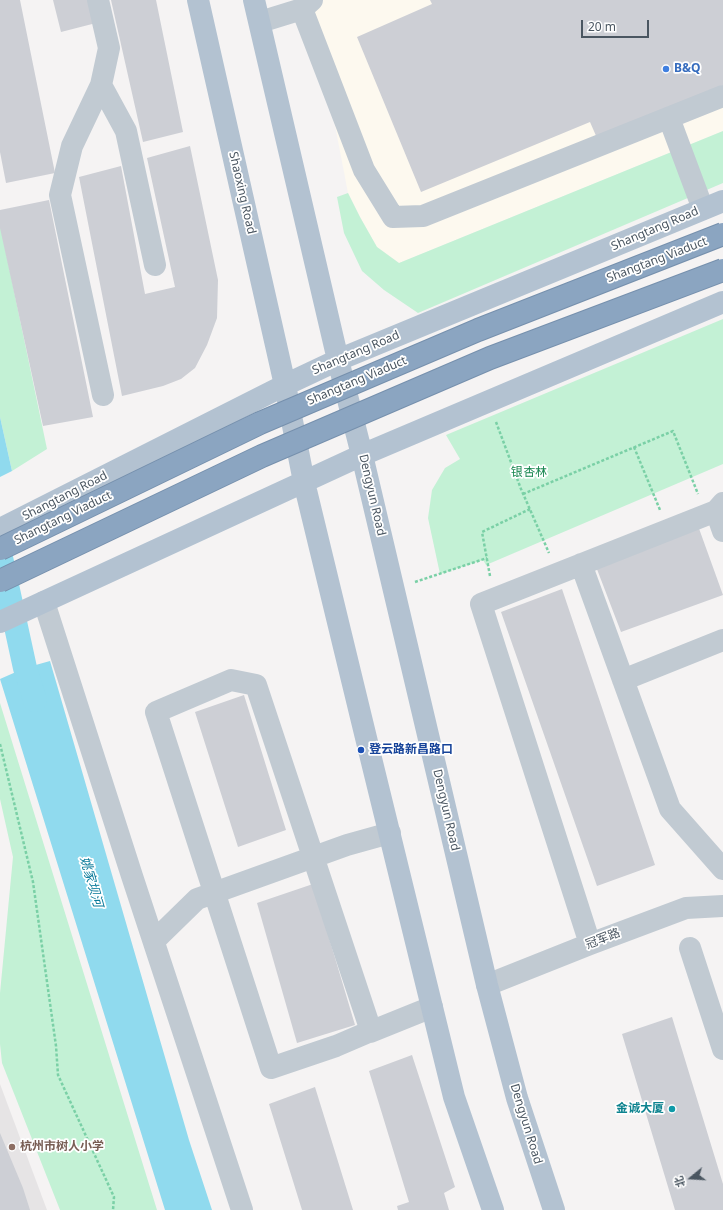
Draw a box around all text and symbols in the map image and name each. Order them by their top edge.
scale bar [583,12,651,38]
text: 20 m [588,18,616,35]
place label: B&Q [674,62,700,76]
marker: B&Q [661,64,671,74]
street label: Shaoxing Road [226,150,258,236]
street label: Shangtang Road [609,204,701,254]
street label: Shangtang Viaduct [605,234,709,286]
street label: Shangtang Road [310,328,402,378]
street label: Shangtang Viaduct [305,354,409,408]
street label: Dengyun Road [356,453,388,537]
park label: 银杏林 [511,466,547,480]
street label: Shangtang Road [20,468,110,524]
street label: Shangtang Viaduct [12,488,114,548]
place label: 登云路新昌路口 [369,743,453,757]
marker: 登云路新昌路口 [356,745,366,755]
street label: Dengyun Road [430,768,462,852]
water label: 姚家坝河 [76,855,106,909]
street label: 冠军路 [584,926,622,952]
street label: Dengyun Road [507,1082,545,1166]
place label: 金诚大厦 [616,1102,664,1116]
marker: 金诚大厦 [667,1104,677,1114]
place label: 杭州市树人小学 [20,1140,104,1154]
marker: 杭州市树人小学 [7,1142,17,1152]
north arrow [671,1158,711,1198]
text: 北 [670,1174,688,1189]

